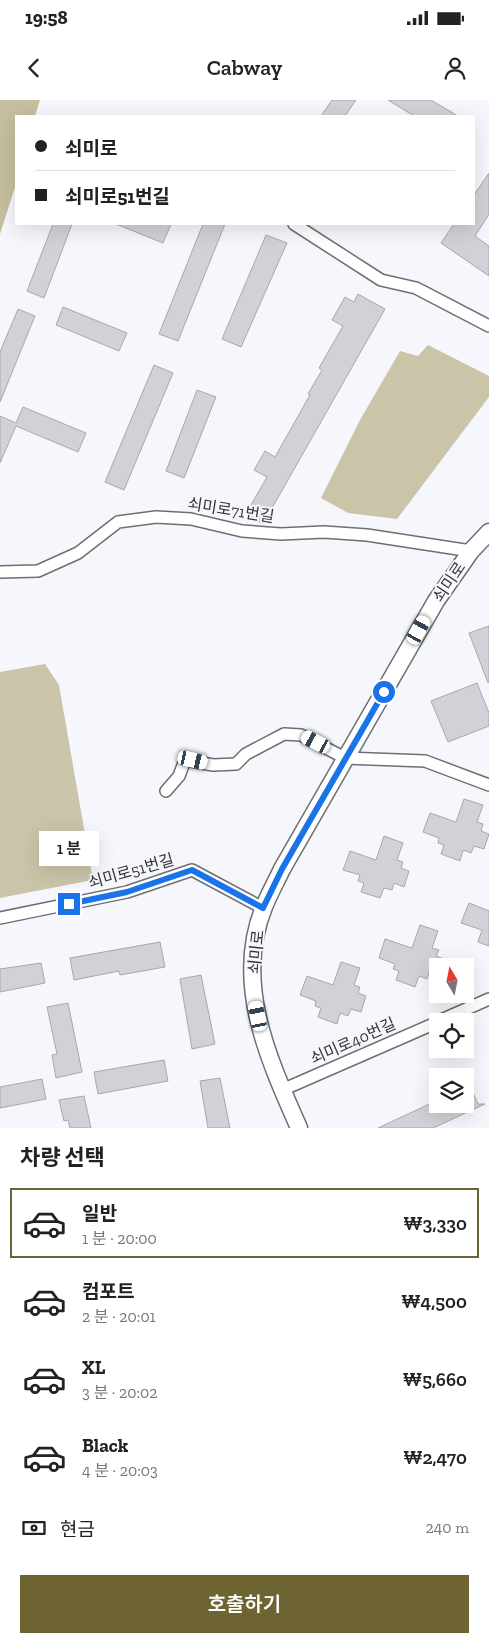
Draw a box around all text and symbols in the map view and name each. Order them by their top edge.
text: 19:58 [25,6,68,29]
icon: back [20,54,48,82]
text: Cabway [207,54,282,81]
icon: person [441,54,469,82]
text: 쇠미로 [65,137,117,160]
text: 쇠미로51번길 [65,185,170,208]
street label: 쇠미로71번길 [186,494,276,526]
street label: 쇠미로 [429,558,469,606]
car [405,613,432,647]
route start [373,681,395,703]
car [299,728,332,756]
car [176,749,209,771]
callout: 1 분 [39,832,99,866]
text: 1 분 [57,839,81,858]
street label: 쇠미로51번길 [86,850,176,892]
route end [58,893,80,915]
street label: 쇠미로 [244,929,268,975]
north arrow [429,958,474,1002]
map controls [429,958,474,1113]
car [247,1000,268,1032]
button: locate [429,1013,474,1058]
street label: 쇠미로40번길 [307,1014,399,1068]
button: layers [429,1068,474,1113]
text: 차량 선택 [20,1144,105,1171]
icon: car [22,1201,67,1246]
text: 일반 [82,1202,117,1225]
text: ₩3,330 [403,1212,467,1235]
text: 1 분 · 20:00 [82,1229,157,1248]
icon: car [22,1279,67,1324]
text: 컴포트 [82,1280,134,1303]
text: ₩4,500 [401,1290,467,1313]
text: 2 분 · 20:01 [82,1307,156,1326]
text: XL [82,1356,105,1379]
icon: car [22,1357,67,1402]
text: ₩5,660 [403,1368,467,1391]
text: 3 분 · 20:02 [82,1383,157,1402]
text: Black [82,1434,128,1457]
icon: car [22,1435,67,1480]
text: ₩2,470 [403,1446,467,1469]
text: 4 분 · 20:03 [82,1461,158,1480]
icon: cash [20,1514,48,1542]
text: 현금 [60,1518,95,1541]
text: 240 m [425,1518,469,1537]
button: 호출하기 [20,1575,469,1633]

